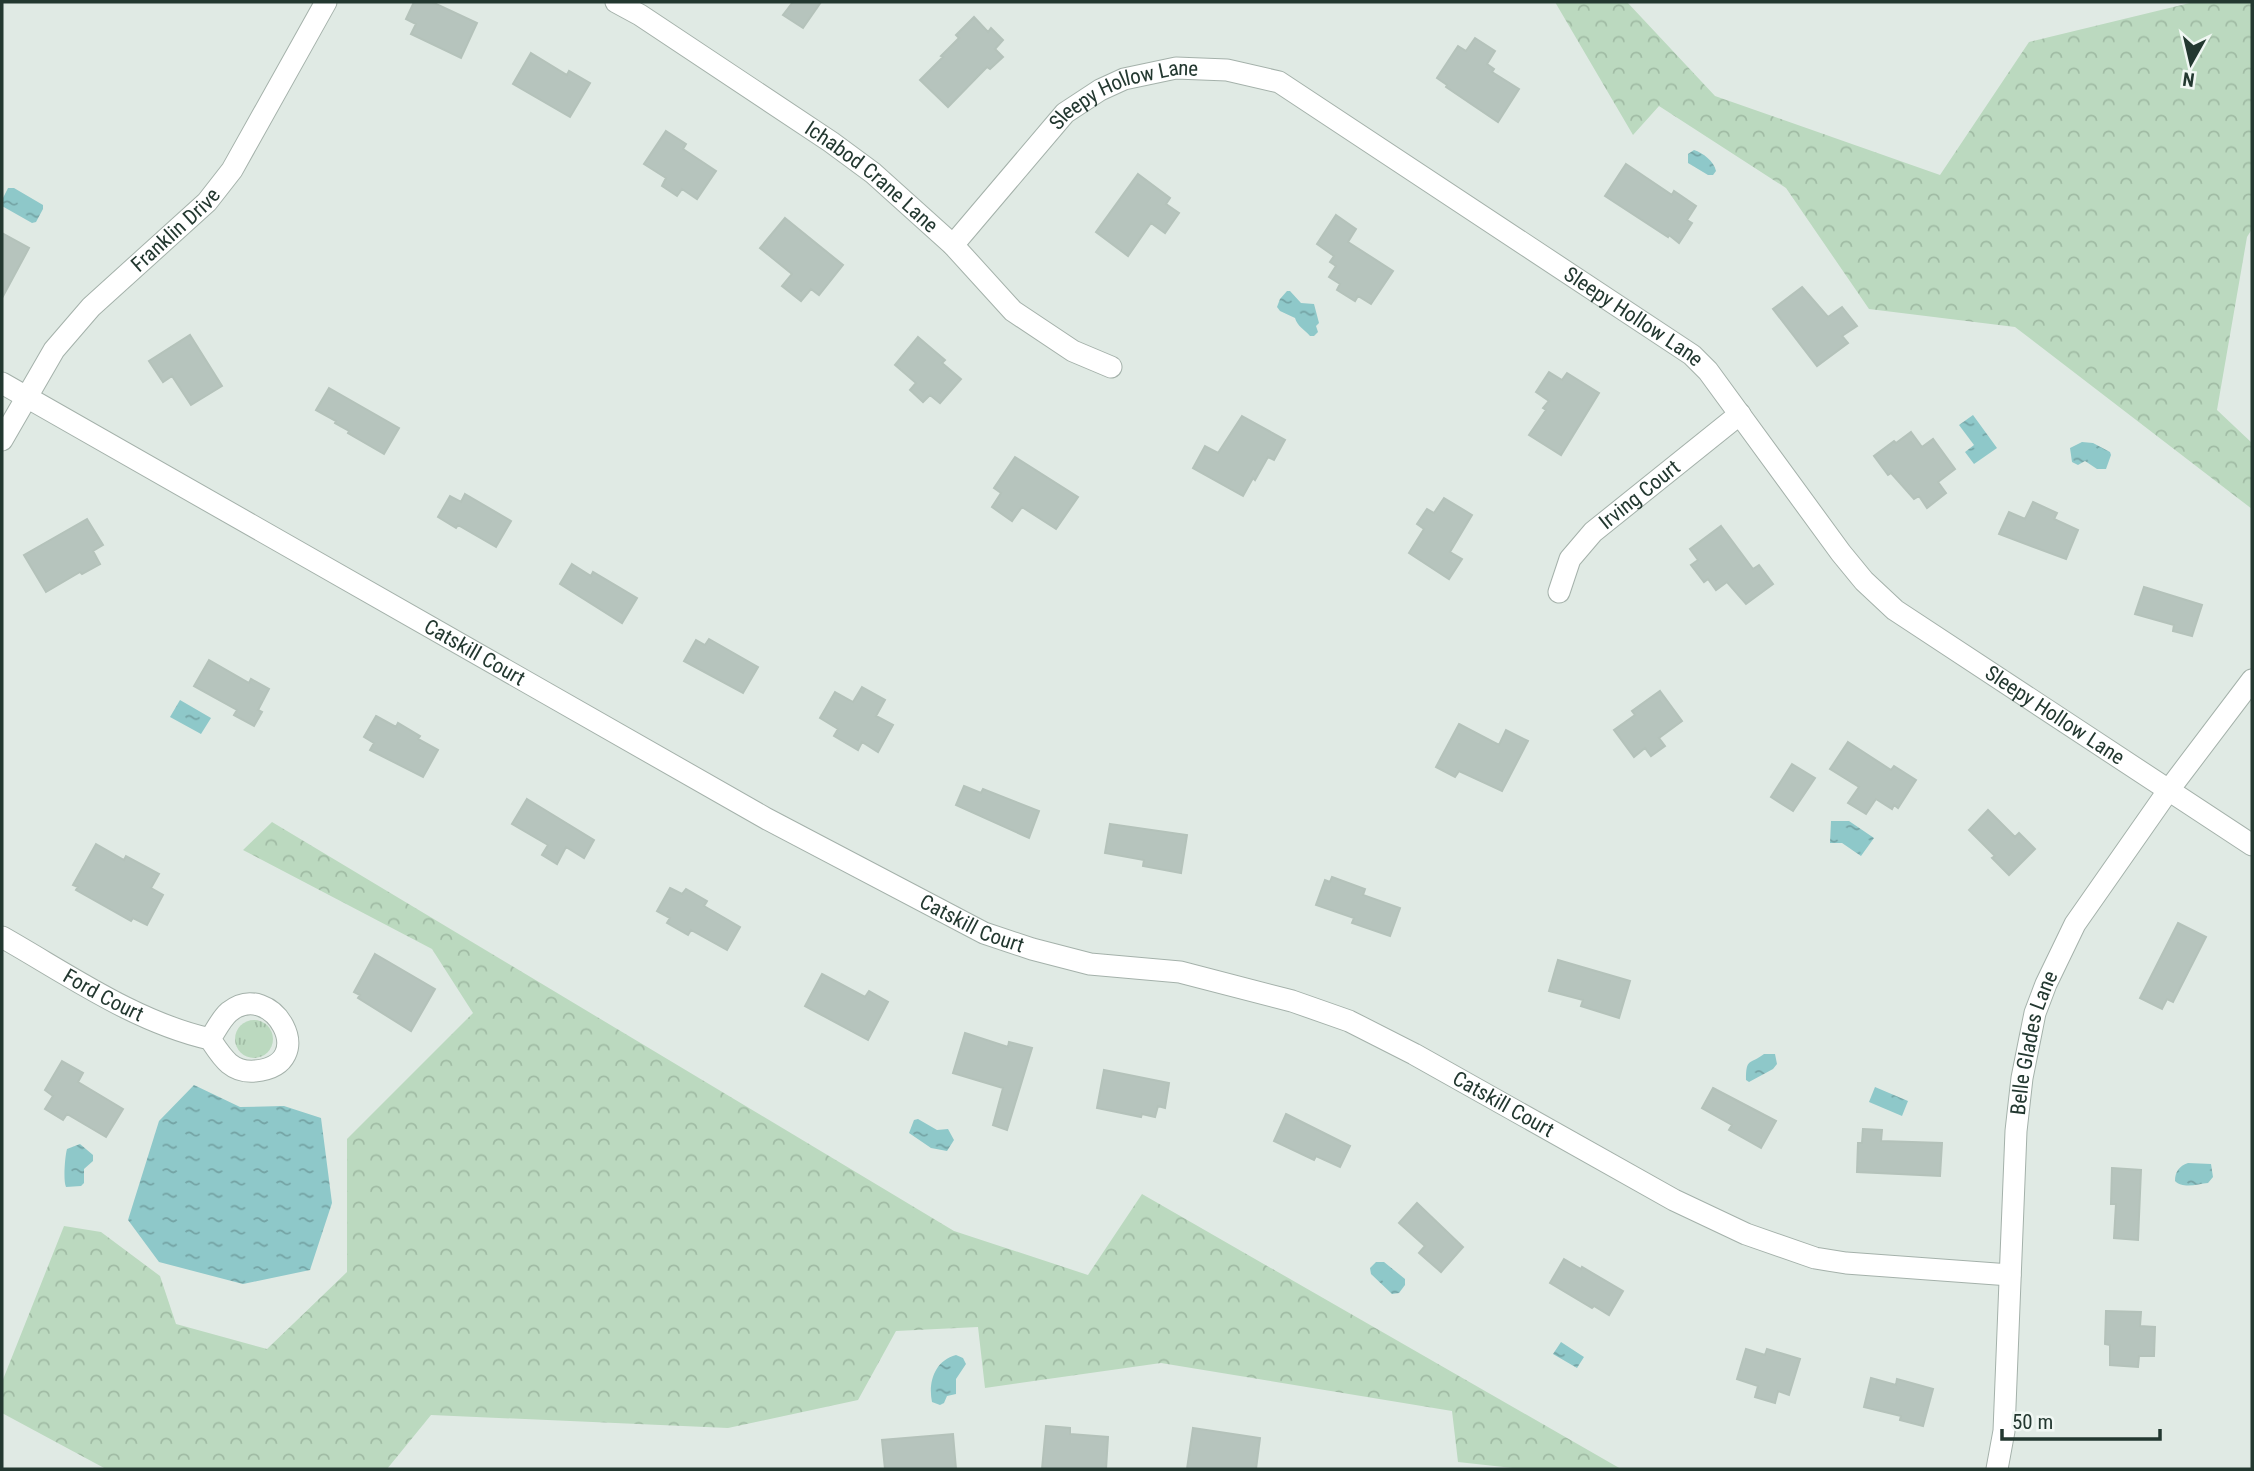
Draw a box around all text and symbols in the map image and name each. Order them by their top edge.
north arrow [2156,28,2226,98]
street label: Sleepy Hollow Lane [1044,56,1199,134]
text: N [2181,67,2196,92]
street label: Ichabod Crane Lane [800,116,943,238]
street label: Franklin Drive [126,184,225,277]
street label: Sleepy Hollow Lane [1560,262,1708,371]
street label: Irving Court [1594,455,1685,534]
street label: Catskill Court [420,614,529,691]
street label: Sleepy Hollow Lane [1981,661,2129,770]
street label: Catskill Court [916,889,1027,958]
street label: Ford Court [59,964,147,1026]
street label: Belle Glades Lane [2006,967,2063,1116]
street label: Catskill Court [1449,1066,1558,1142]
scale bar [2002,1398,2160,1442]
text: 50 m [2012,1410,2053,1434]

